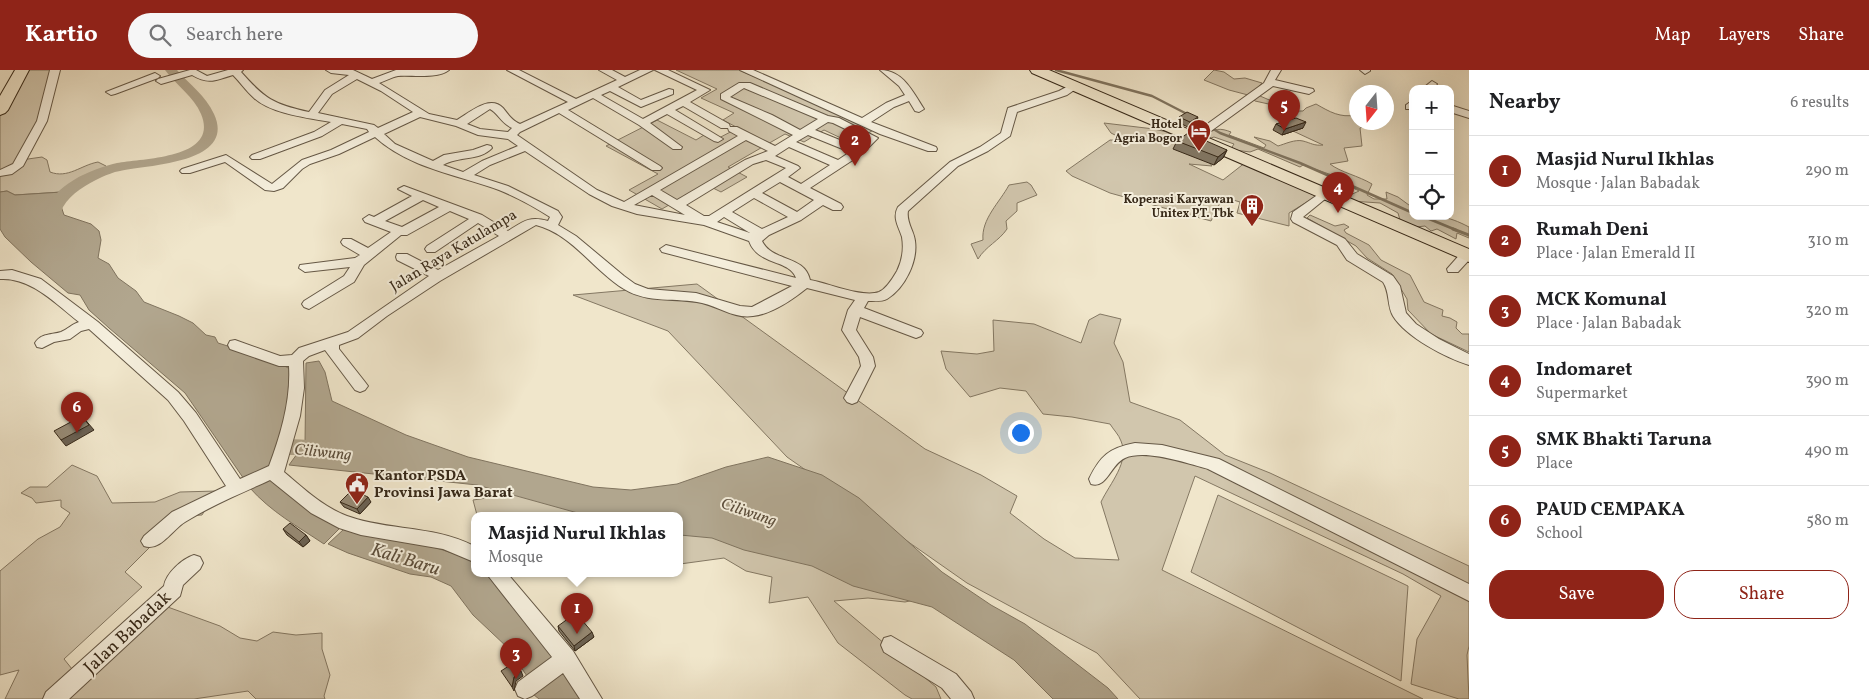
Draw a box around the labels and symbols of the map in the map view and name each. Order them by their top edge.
north arrow [1349,85,1394,130]
pin: 5 [1268,90,1300,131]
place label: Hotel Agria Bogor [1114,117,1182,147]
hotel icon: Hotel Agria Bogor [1186,118,1212,152]
pin: 2 [839,125,871,166]
pin: 4 [1322,172,1354,213]
place label: Koperasi Karyawan Unitex PT. Tbk [1123,192,1235,222]
building icon: Koperasi Karyawan Unitex PT. Tbk [1239,193,1265,227]
street label: Jalan Raya Katulampa [386,205,521,298]
pin: 6 [61,392,93,433]
your location [1008,420,1034,446]
water label: Ciliwung [293,439,352,467]
place label: Kantor PSDA Provinsi Jawa Barat [374,466,513,504]
public building icon: Kantor PSDA Provinsi Jawa Barat [344,471,370,505]
water label: Ciliwung [718,493,779,533]
water label: Kali Baru [368,537,443,583]
street label: Jalan Babadak [79,586,177,680]
pin: 1 [561,593,593,634]
pin: 3 [500,638,532,679]

